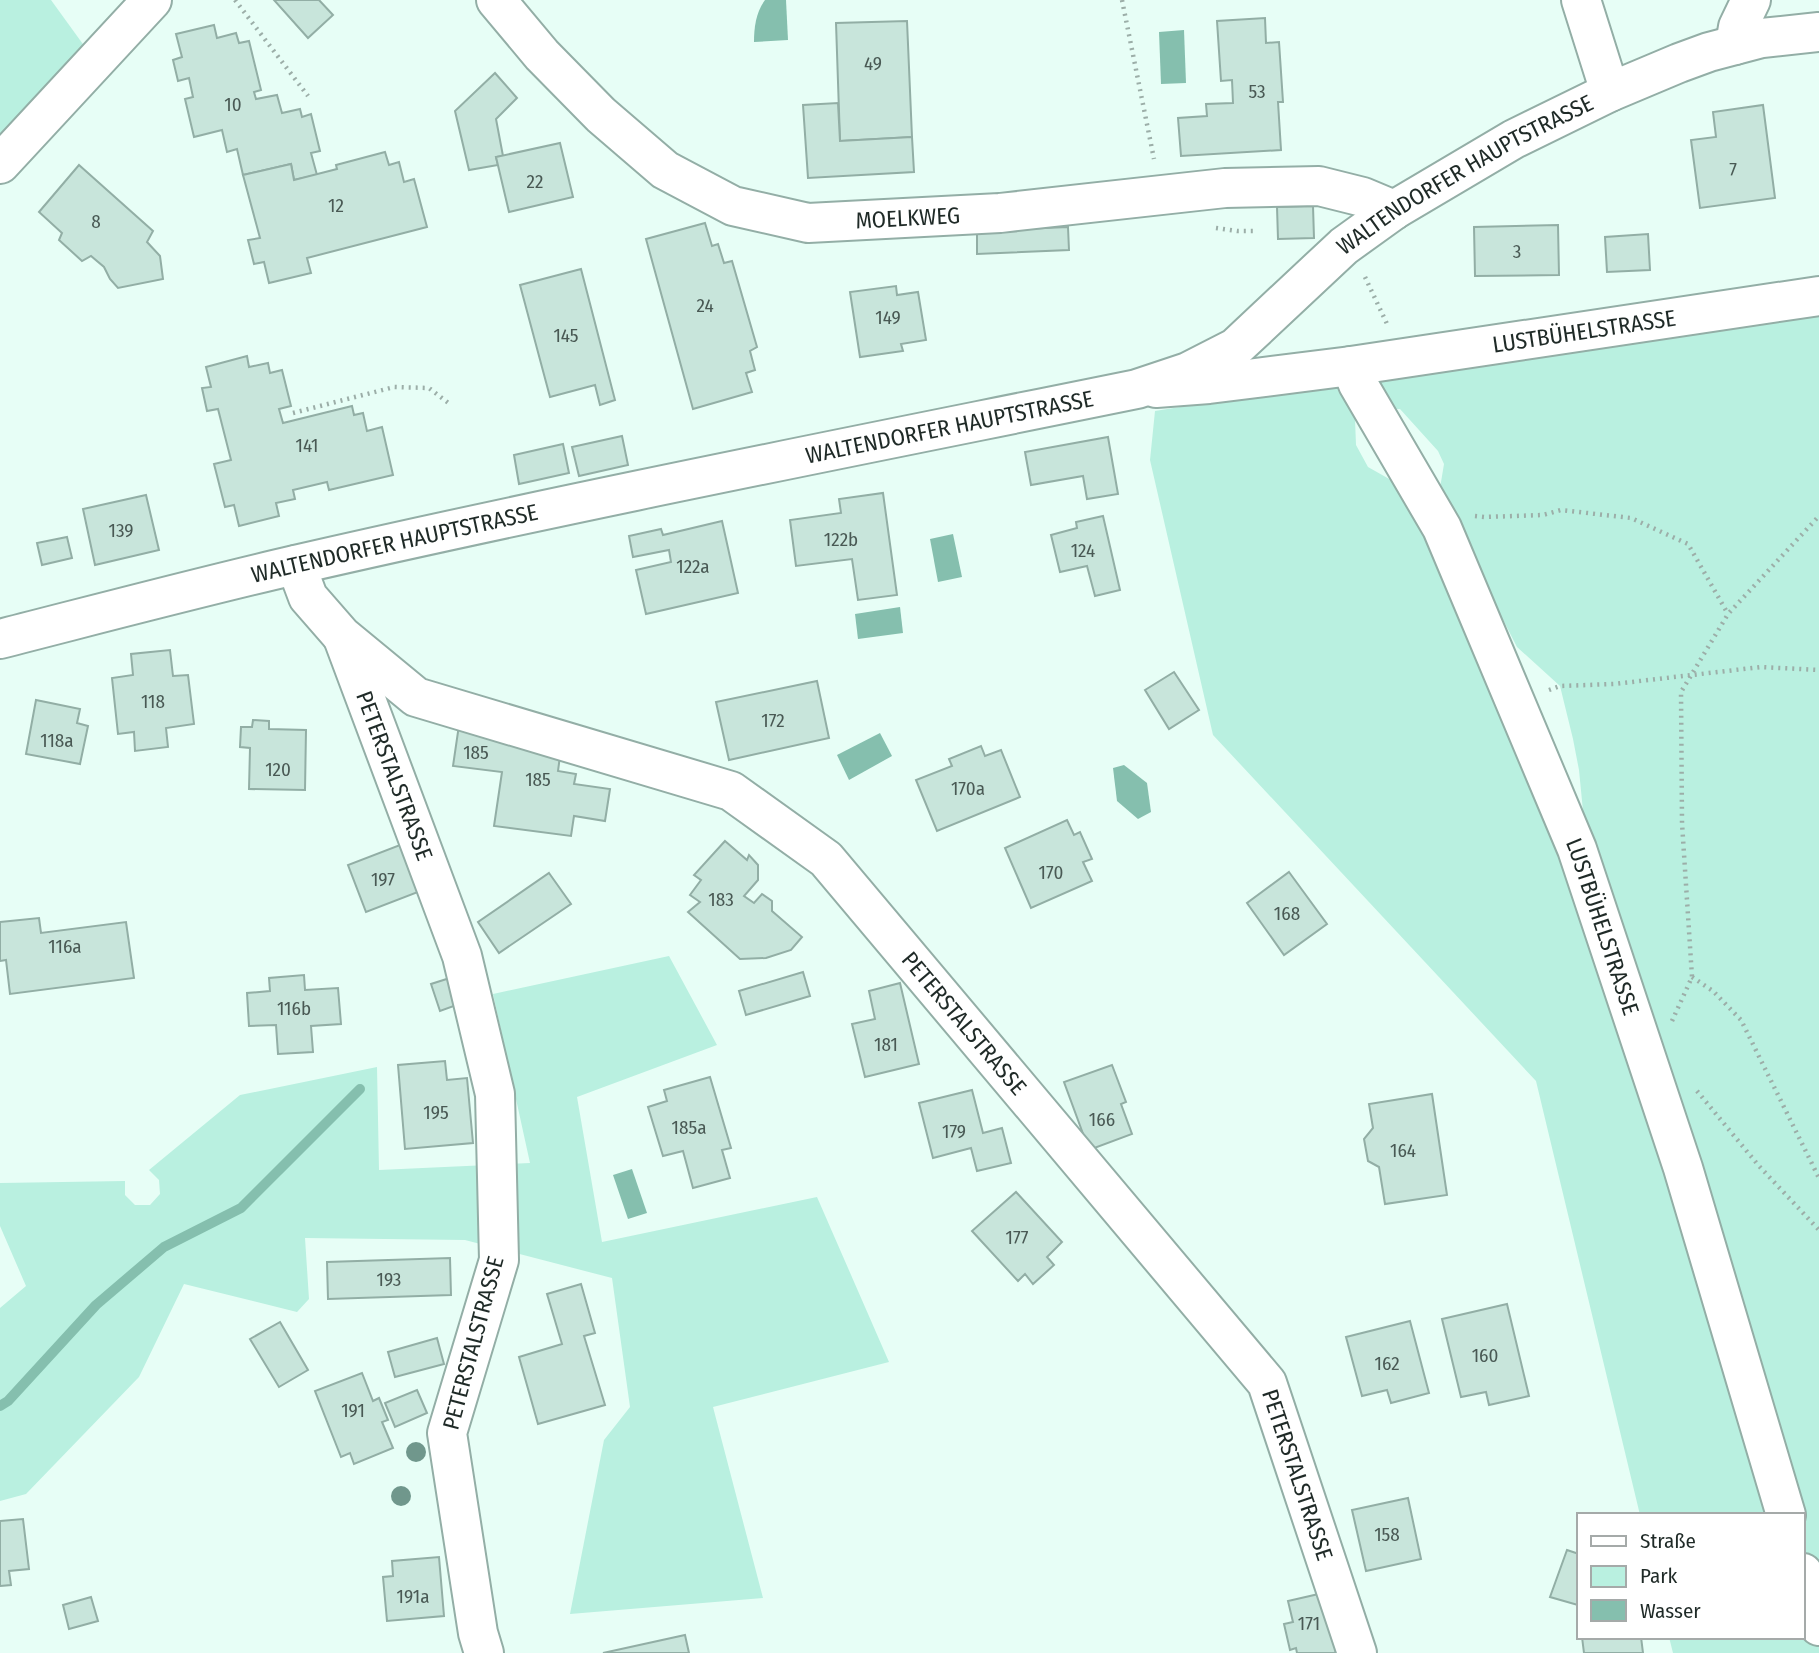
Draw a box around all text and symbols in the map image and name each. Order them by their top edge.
house number: 49 [864,52,882,75]
house number: 53 [1248,80,1266,103]
street label: WALTENDORFER HAUPTSTRASSE [1331,89,1598,261]
house number: 10 [224,93,242,116]
house number: 7 [1729,158,1737,181]
house number: 22 [527,170,543,193]
house number: 12 [328,194,344,217]
street label: MOELKWEG [855,201,961,235]
house number: 8 [91,210,101,233]
house number: 3 [1513,240,1521,263]
house number: 24 [696,294,714,317]
street label: LUSTBÜHELSTRASSE [1491,304,1678,359]
house number: 149 [875,306,901,329]
house number: 145 [553,324,579,347]
street label: WALTENDORFER HAUPTSTRASSE [803,384,1096,470]
house number: 141 [296,434,319,457]
street label: WALTENDORFER HAUPTSTRASSE [248,498,540,589]
house number: 139 [108,519,134,542]
house number: 122b [824,528,858,551]
house number: 124 [1071,539,1095,562]
house number: 122a [676,555,710,578]
street label: PETERSTALSTRASSE [350,687,439,864]
house number: 118 [141,690,165,713]
house number: 172 [761,709,785,732]
house number: 118a [40,729,74,752]
house number: 185 [463,741,489,764]
house number: 120 [265,758,291,781]
house number: 185 [525,768,551,791]
house number: 170a [951,777,985,800]
street label: LUSTBÜHELSTRASSE [1560,834,1645,1019]
house number: 170 [1039,861,1063,884]
house number: 197 [371,868,395,891]
house number: 183 [708,888,734,911]
house number: 168 [1274,902,1300,925]
house number: 116a [48,935,82,958]
street label: PETERSTALSTRASSE [896,946,1032,1101]
house number: 116b [277,997,311,1020]
house number: 181 [874,1033,898,1056]
house number: 195 [423,1101,449,1124]
house number: 166 [1089,1108,1115,1131]
house number: 185a [672,1116,706,1139]
house number: 179 [942,1120,966,1143]
house number: 164 [1390,1139,1416,1162]
house number: 177 [1006,1226,1029,1249]
street label: PETERSTALSTRASSE [436,1253,510,1433]
house number: 193 [377,1268,401,1291]
house number: 160 [1472,1344,1498,1367]
house number: 162 [1374,1352,1400,1375]
street label: PETERSTALSTRASSE [1256,1386,1339,1564]
house number: 191 [341,1399,365,1422]
legend [1577,1513,1805,1639]
house number: 158 [1374,1523,1400,1546]
text: Straße [1640,1528,1696,1554]
text: Park [1640,1563,1678,1589]
house number: 191a [396,1585,430,1608]
text: Wasser [1640,1598,1701,1624]
house number: 171 [1298,1612,1320,1635]

